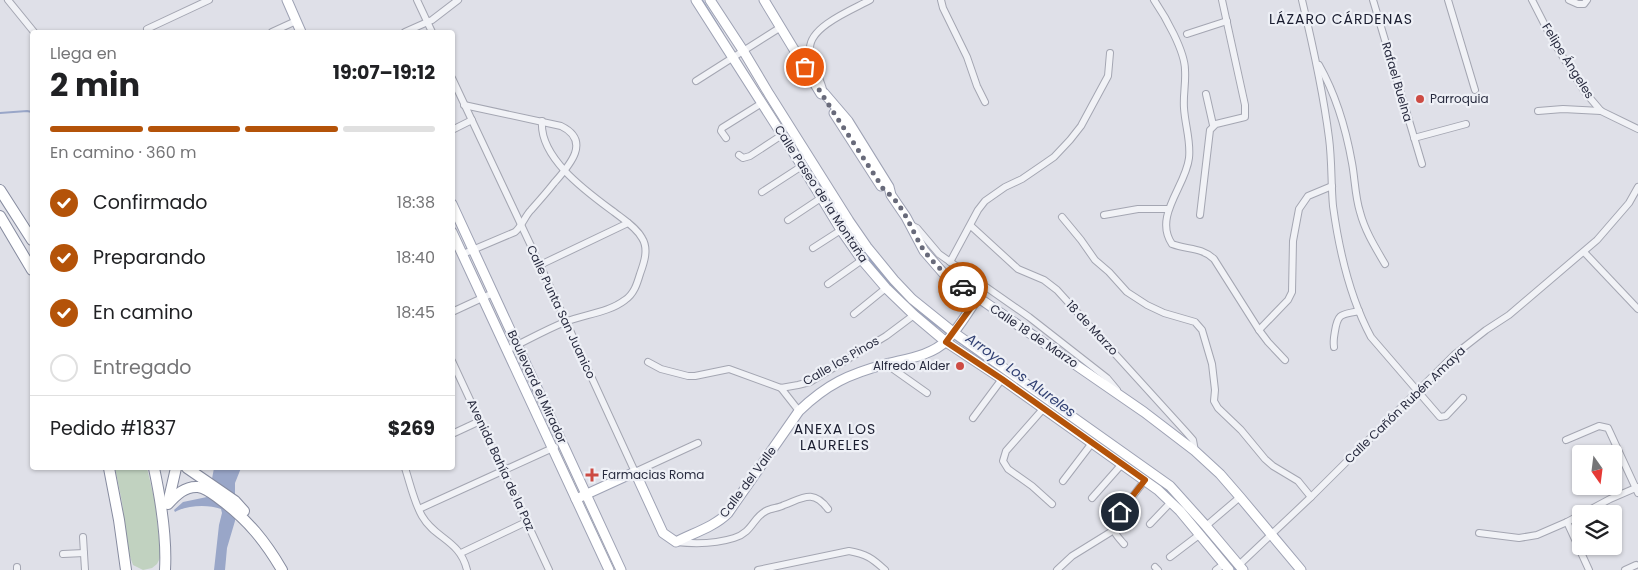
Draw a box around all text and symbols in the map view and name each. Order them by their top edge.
district label: LÁZARO CÁRDENAS [1269,9,1413,29]
street label: Felipe Ángeles [1538,20,1598,102]
street label: Rafael Buelna [1378,40,1417,124]
text: Llega en [50,42,117,65]
pin [784,46,826,88]
icon: bag [791,53,819,81]
text: 19:07–19:12 [333,59,435,86]
text: 2 min [50,62,140,107]
place label: Parroquia [1430,90,1489,107]
marker: Parroquia [1414,93,1426,105]
street label: Calle Paseo de la Montaña [771,122,872,266]
text: En camino · 360 m [50,141,196,164]
icon: check [50,189,78,217]
text: Confirmado [93,189,207,216]
text: 18:38 [397,191,435,214]
street label: Calle Punta San Juanico [523,242,600,382]
icon: check [50,244,78,272]
text: Preparando [93,244,206,271]
text: 18:40 [396,246,435,269]
courier [938,262,988,312]
icon: car [949,273,977,301]
street label: 18 de Marzo [1062,296,1122,359]
icon: check [50,299,78,327]
text: En camino [93,299,193,326]
street label: Calle 18 de Marzo [987,300,1082,372]
text: 18:45 [396,301,435,324]
street label: Boulevard el Mirador [504,327,571,447]
water label: Arroyo Los Alureles [961,328,1080,422]
street label: Calle los Pinos [799,332,882,389]
street label: Calle Cañón Rubén Amaya [1340,342,1469,467]
text: Entregado [93,354,191,381]
place label: Alfredo Alder [873,357,951,374]
marker: Alfredo Alder [954,360,966,372]
street label: Avenida Bahía de la Paz [463,396,539,533]
text: Pedido #1837 [50,415,176,442]
text: $269 [388,415,435,442]
district label: ANEXA LOS LAURELES [794,419,876,455]
street label: Calle del Valle [715,443,780,521]
north arrow [1572,445,1622,495]
map controls [1572,445,1622,555]
place label: Farmacias Roma [602,466,704,483]
marker: Farmacias Roma [586,469,598,481]
pin [1099,491,1141,533]
icon: home [1106,498,1134,526]
button: layers [1572,505,1622,555]

